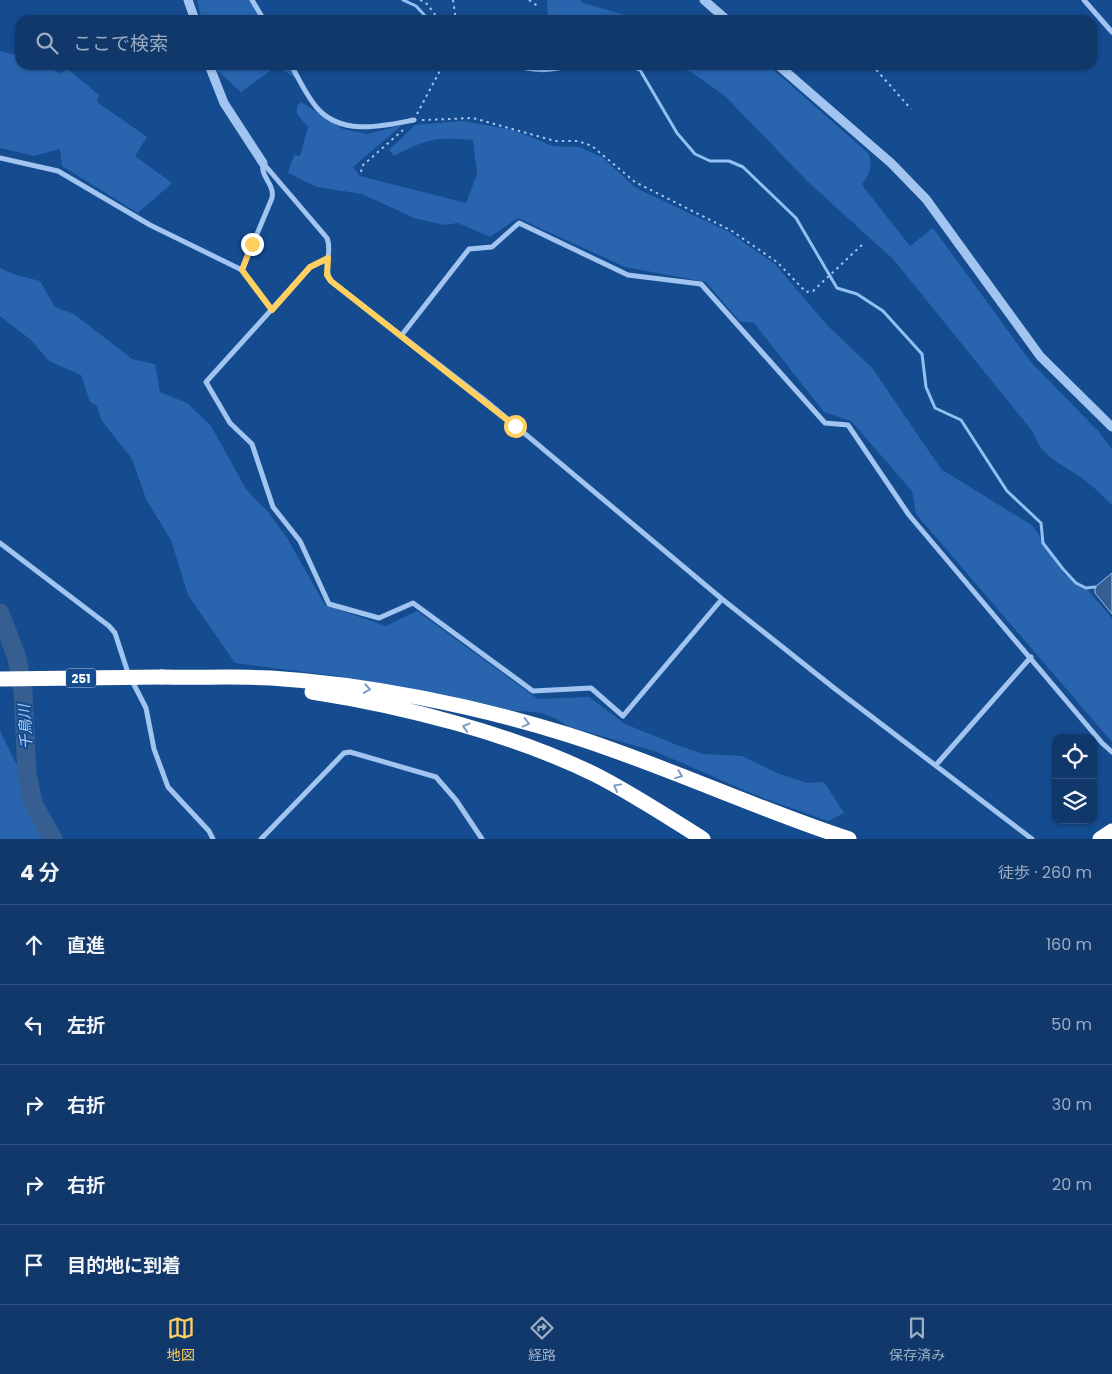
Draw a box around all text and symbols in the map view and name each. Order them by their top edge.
search box [15,15,1097,70]
icon: search [33,29,61,57]
text: ここで検索 [73,30,168,57]
route end [241,233,264,256]
route start [504,415,527,438]
road number: 251 [66,668,96,688]
one-way arrow [362,684,371,694]
water label: 千鳥川 [13,702,37,750]
one-way arrow [521,718,529,728]
one-way arrow [462,723,470,733]
map controls [1052,734,1097,824]
button: locate [1052,734,1097,779]
one-way arrow [675,769,683,779]
button: layers [1052,779,1097,824]
one-way arrow [613,783,622,793]
text: 4 分 [20,858,60,887]
text: 徒歩 · 260 m [998,861,1092,884]
icon: ahead [20,931,48,959]
text: 直進 [67,932,105,959]
text: 160 m [1046,933,1092,956]
icon: left [20,1011,48,1039]
text: 左折 [67,1012,105,1039]
text: 50 m [1051,1013,1092,1036]
icon: right [20,1091,48,1119]
text: 右折 [67,1092,105,1119]
text: 30 m [1052,1093,1092,1116]
icon: right [20,1171,48,1199]
text: 右折 [67,1172,105,1199]
text: 20 m [1052,1173,1092,1196]
icon: arrive [20,1251,48,1279]
text: 目的地に到着 [67,1252,181,1279]
tab: 地図 [167,1314,195,1366]
tab: 経路 [528,1314,556,1366]
tab: 保存済み [889,1314,945,1366]

